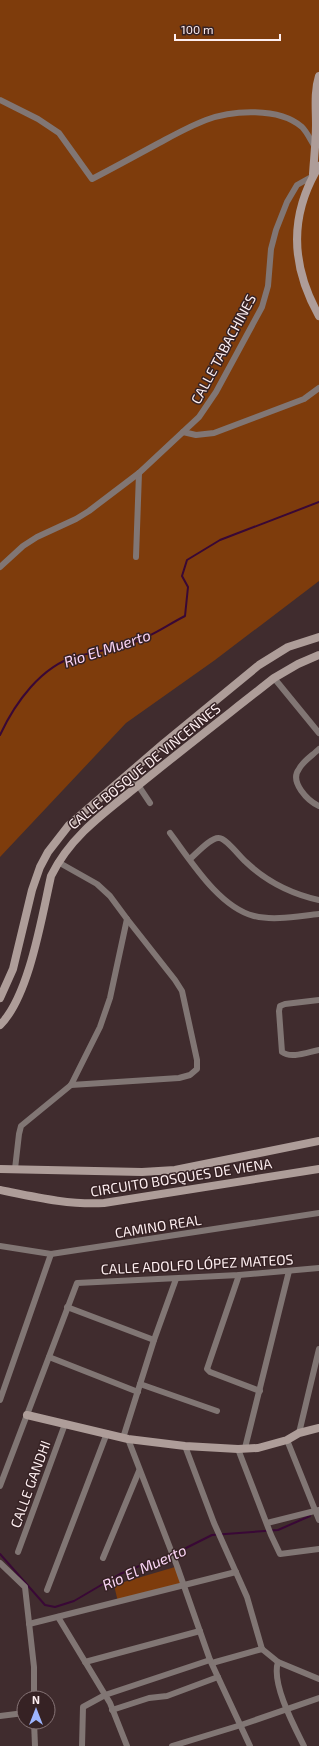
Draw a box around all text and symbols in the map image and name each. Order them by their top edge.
scale bar [175,16,280,42]
text: 100 m [181,22,213,36]
street label: CALLE TABACHINES [187,291,259,407]
water label: Rio El Muerto [61,625,153,671]
street label: CALLE BOSQUE DE VINCENNES [65,699,224,833]
street label: CIRCUITO BOSQUES DE VIENA [89,1154,273,1200]
street label: CAMINO REAL [114,1211,202,1241]
street label: CALLE ADOLFO LÓPEZ MATEOS [100,1250,294,1278]
street label: CALLE GANDHI [6,1438,54,1530]
water label: Rio El Muerto [99,1540,189,1594]
north arrow [16,1690,56,1730]
text: N [32,1693,40,1706]

